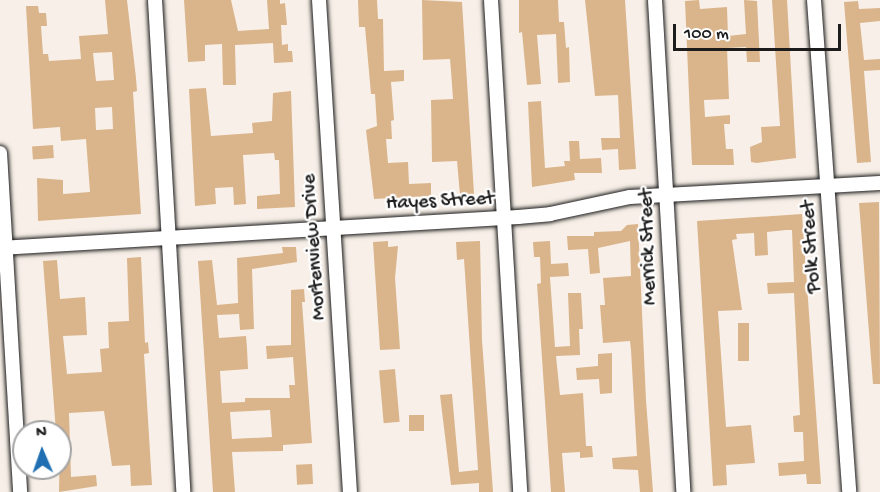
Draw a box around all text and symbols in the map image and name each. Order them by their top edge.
scale bar [676,12,844,50]
text: 100 m [684,24,729,45]
street label: Mortenview Drive [298,173,332,321]
street label: Hayes Street [385,187,495,217]
street label: Merrick Street [635,188,663,306]
street label: Polk Street [797,200,827,294]
north arrow [12,420,72,480]
text: N [36,424,47,443]

